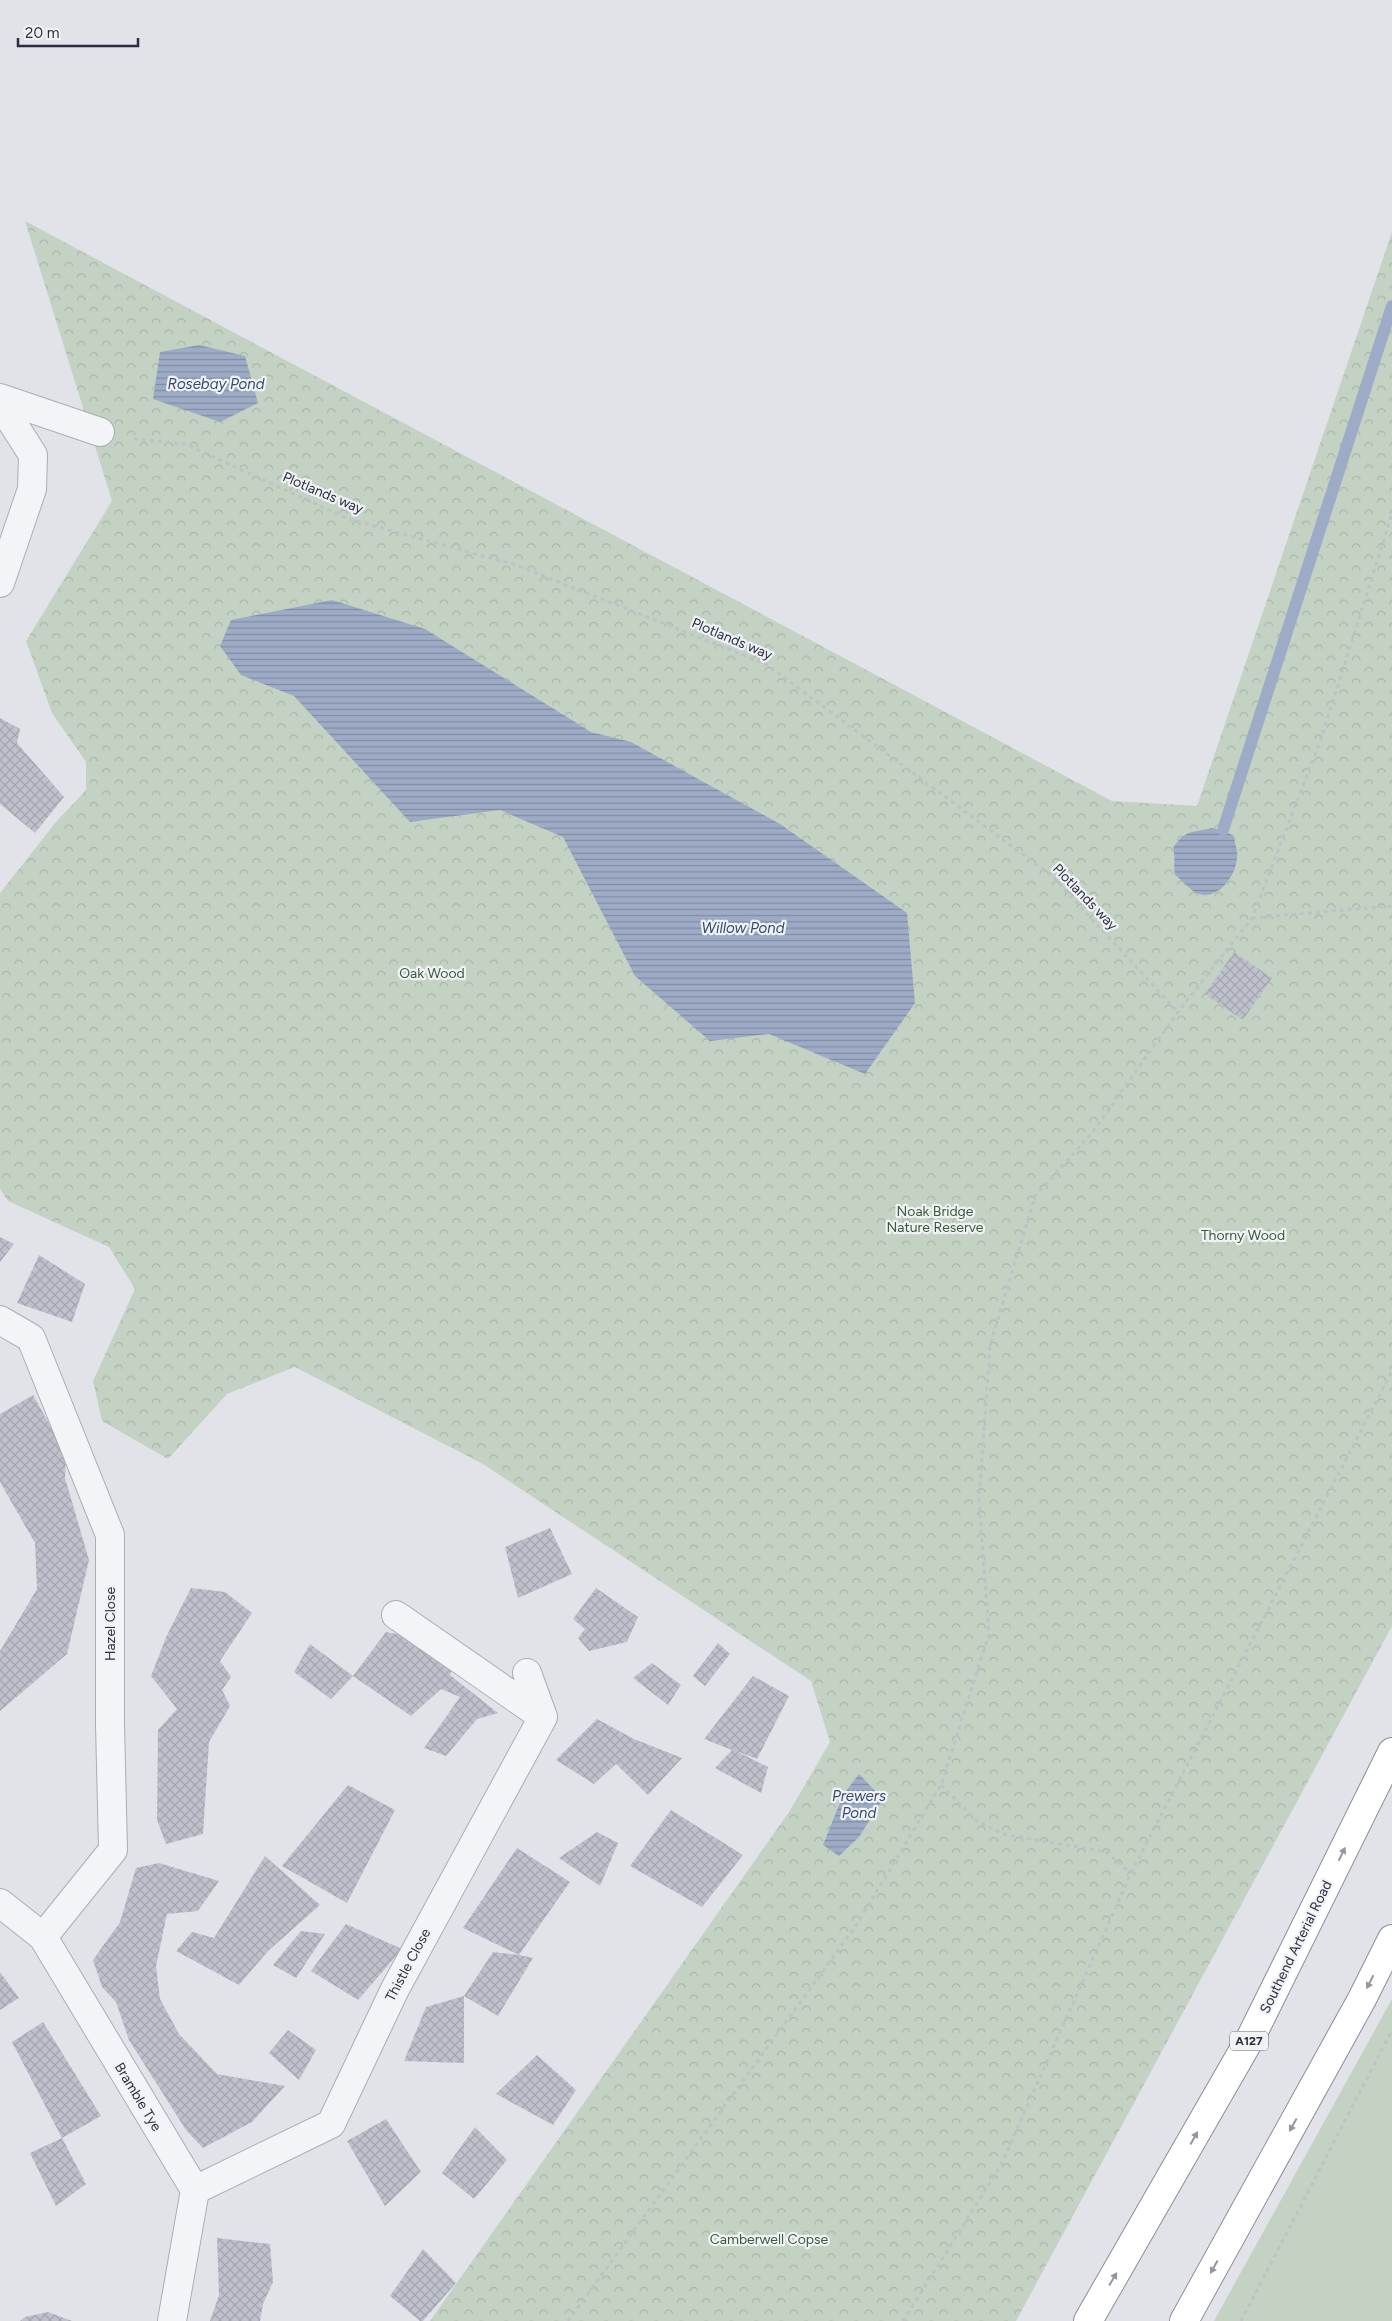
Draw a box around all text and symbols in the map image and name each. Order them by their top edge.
scale bar [18,15,138,47]
text: 20 m [25,24,59,42]
water label: Rosebay Pond [168,375,265,393]
street label: Plotlands way [280,468,366,518]
street label: Plotlands way [689,614,775,664]
street label: Plotlands way [1049,860,1121,934]
water label: Willow Pond [702,919,785,937]
park label: Oak Wood [399,965,465,982]
park label: Noak Bridge Nature Reserve [887,1203,984,1236]
park label: Thorny Wood [1201,1227,1285,1244]
street label: Hazel Close [102,1587,119,1661]
water label: Prewers Pond [832,1787,886,1822]
one-way arrow [1338,1847,1346,1861]
street label: Southend Arterial Road [1256,1878,1336,2016]
street label: Thistle Close [382,1925,435,2004]
one-way arrow [1366,1975,1374,1989]
road number: A127 [1230,2032,1268,2050]
street label: Bramble Tye [111,2060,165,2135]
one-way arrow [1288,2118,1297,2132]
one-way arrow [1190,2131,1198,2146]
park label: Camberwell Copse [710,2231,829,2248]
one-way arrow [1210,2261,1219,2274]
one-way arrow [1109,2273,1118,2286]

